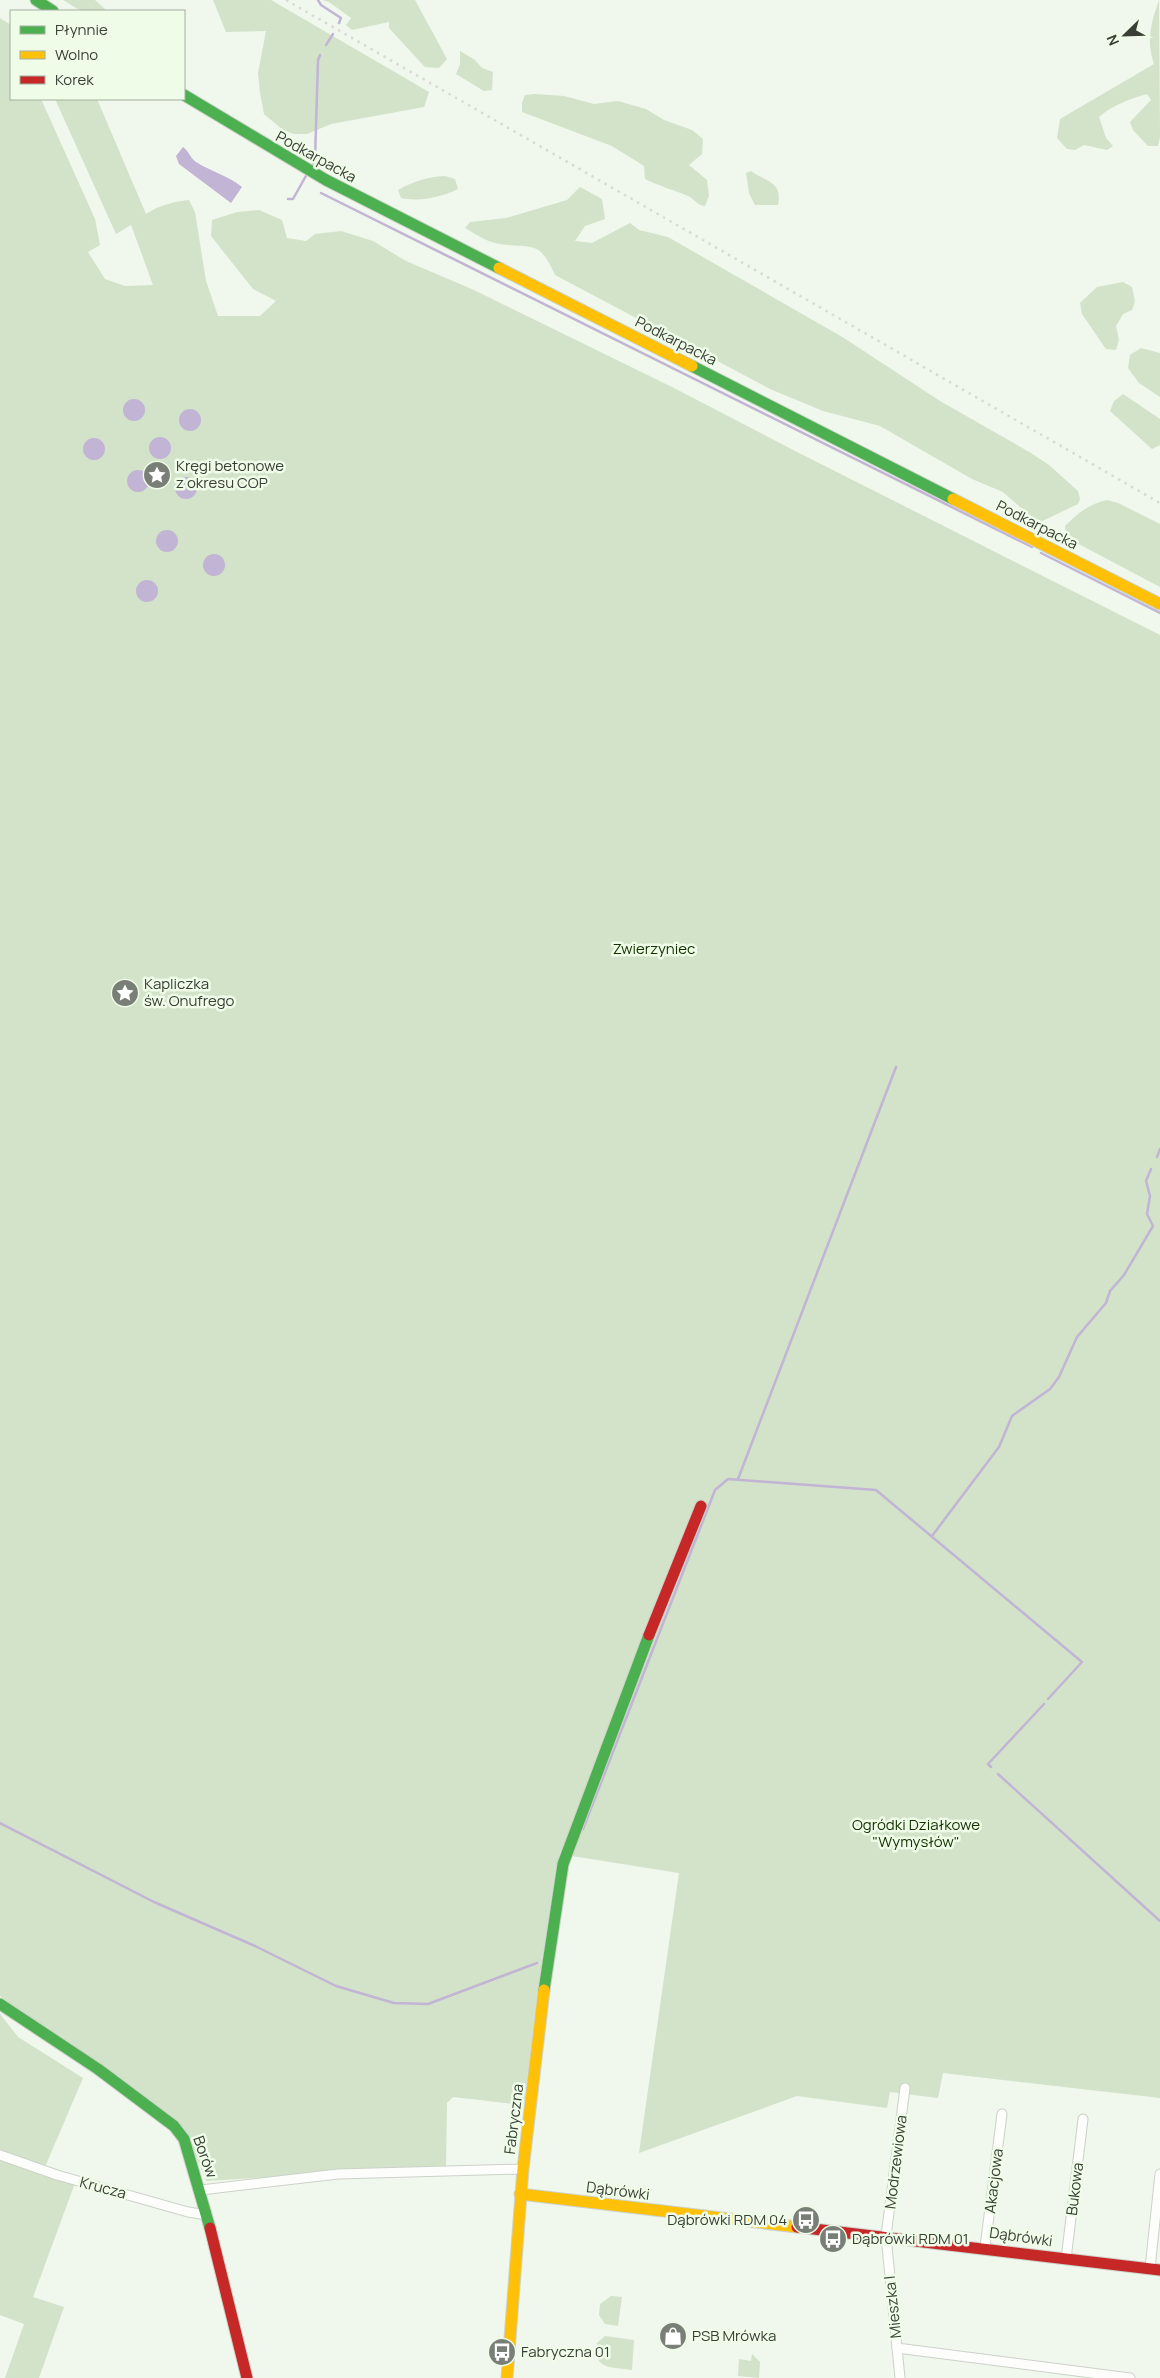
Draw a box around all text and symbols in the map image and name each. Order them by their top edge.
legend [10,10,185,100]
north arrow [1100,10,1150,60]
text: Płynnie [55,19,108,40]
text: N [1102,32,1123,49]
text: Wolno [55,44,98,65]
text: Korek [55,69,94,90]
street label: Podkarpacka [272,126,360,187]
street label: Podkarpacka [632,311,721,370]
place label: Kręgi betonowe z okresu COP [176,455,284,493]
place icon: Kręgi betonowe z okresu COP [142,460,172,490]
street label: Podkarpacka [993,495,1082,554]
park label: Zwierzyniec [613,938,695,959]
place label: Kapliczka św. Onufrego [144,973,235,1011]
place icon: Kapliczka św. Onufrego [110,978,140,1008]
park label: Ogródki Działkowe "Wymysłów" [852,1814,980,1852]
street label: Fabryczna [499,2082,528,2155]
street label: Modrzewiowa [879,2114,912,2210]
street label: Borów [188,2133,223,2181]
street label: Akacjowa [979,2147,1008,2215]
street label: Bukowa [1061,2161,1088,2217]
street label: Krucza [78,2171,129,2204]
street label: Dąbrówki [585,2176,651,2205]
bus stop icon: Dąbrówki RDM 04 [791,2205,821,2235]
place label: Dąbrówki RDM 04 [667,2209,787,2230]
street label: Dąbrówki [988,2222,1054,2251]
bus stop icon: Dąbrówki RDM 01 [818,2224,848,2254]
place label: Dąbrówki RDM 01 [852,2228,969,2249]
street label: Mieszka I [879,2275,906,2339]
shop icon: PSB Mrówka [658,2321,688,2351]
place label: PSB Mrówka [692,2325,776,2346]
bus stop icon: Fabryczna 01 [487,2337,517,2367]
place label: Fabryczna 01 [521,2341,610,2362]

